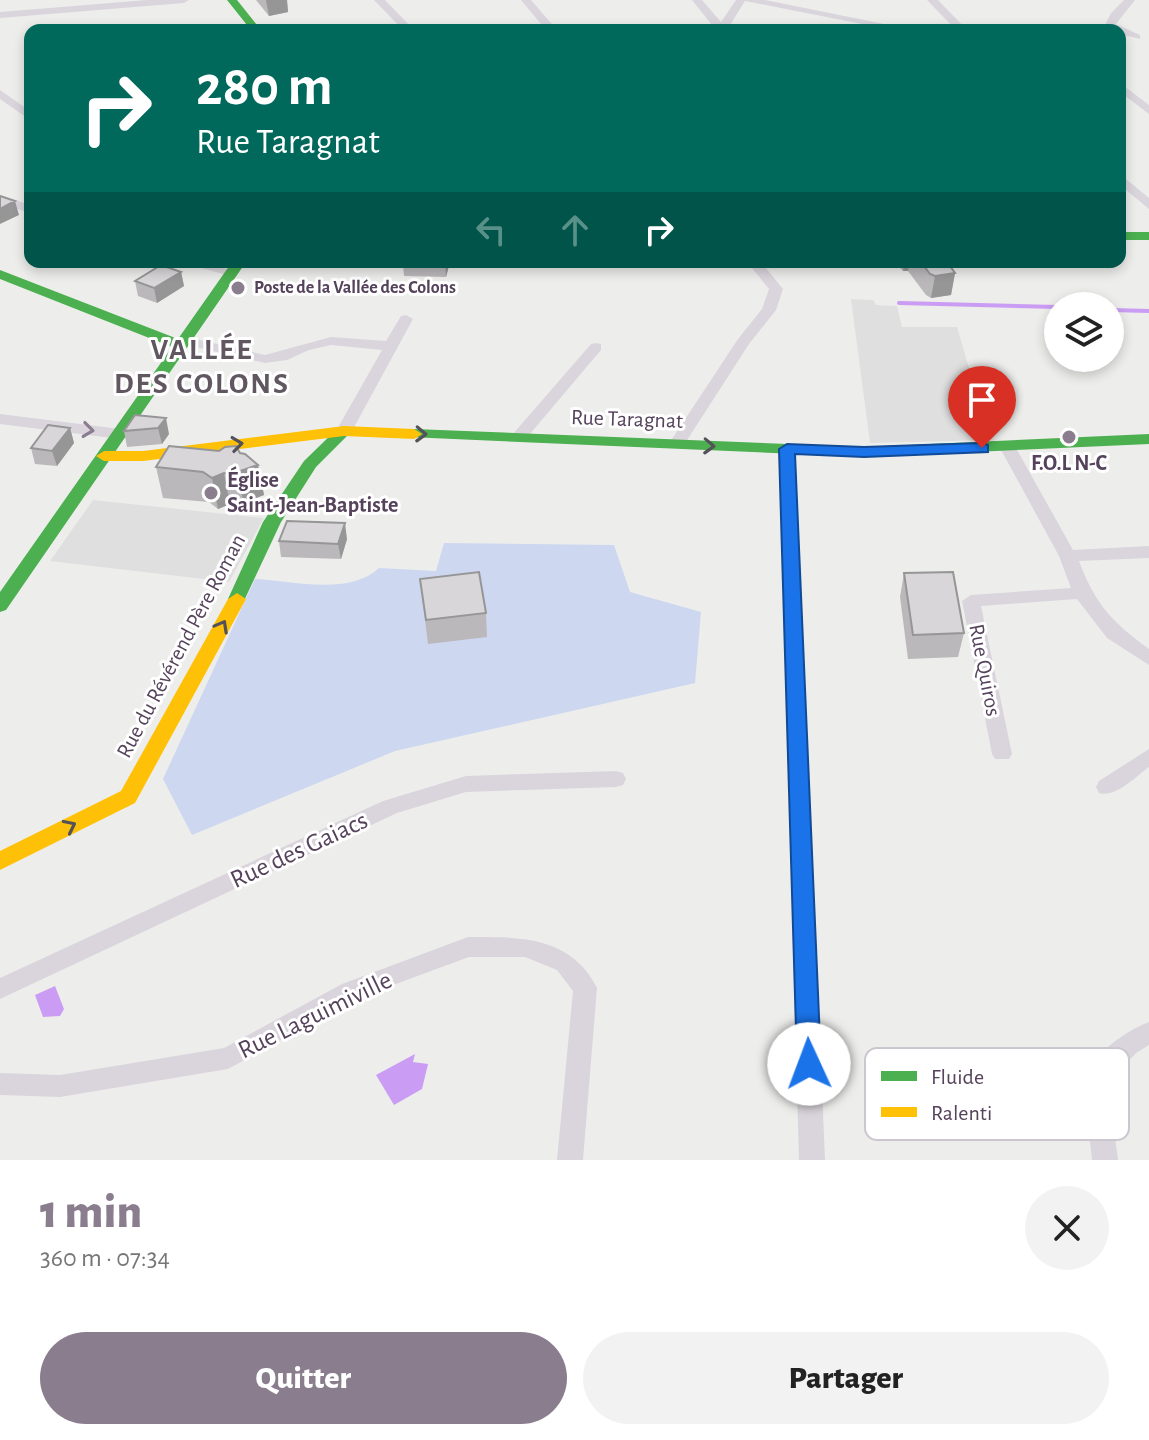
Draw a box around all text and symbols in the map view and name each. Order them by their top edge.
icon: right [64,56,168,160]
text: 280 m [196,59,333,115]
text: Rue Taragnat [196,124,380,160]
icon: left [469,208,513,252]
icon: ahead [553,208,597,252]
icon: right [637,208,681,252]
marker: Poste de la Vallée des Colons [229,279,247,297]
place label: Poste de la Vallée des Colons [254,279,456,297]
map controls [1044,292,1124,372]
button: layers [1044,292,1124,372]
district label: VALLÉE DES COLONS [114,332,290,399]
pin [948,366,1016,448]
icon: arrive [960,378,1004,422]
street label: Rue Taragnat [570,406,684,432]
one-way arrow [81,421,95,438]
one-way arrow [415,426,428,443]
marker: F.O.L N-C [1060,428,1078,446]
one-way arrow [230,436,244,453]
one-way arrow [703,437,716,454]
place label: F.O.L N-C [1031,452,1108,474]
place label: Église Saint-Jean-Baptiste [227,466,398,516]
marker: Église Saint-Jean-Baptiste [202,484,220,502]
street label: Rue du Révérend Père Roman [113,531,249,761]
one-way arrow [212,620,227,634]
street label: Rue Quiros [965,622,1005,718]
street label: Rue des Gaiacs [226,807,372,893]
one-way arrow [61,820,76,836]
street label: Rue Laguimiville [234,967,396,1063]
position arrow [767,1022,851,1106]
legend [865,1048,1129,1140]
text: Fluide [931,1066,984,1088]
text: Ralenti [931,1102,992,1124]
button: close [1025,1186,1109,1270]
text: 1 min [40,1189,142,1237]
text: 360 m · 07:34 [40,1245,170,1271]
button: Quitter [40,1332,567,1424]
button: Partager [583,1332,1109,1424]

